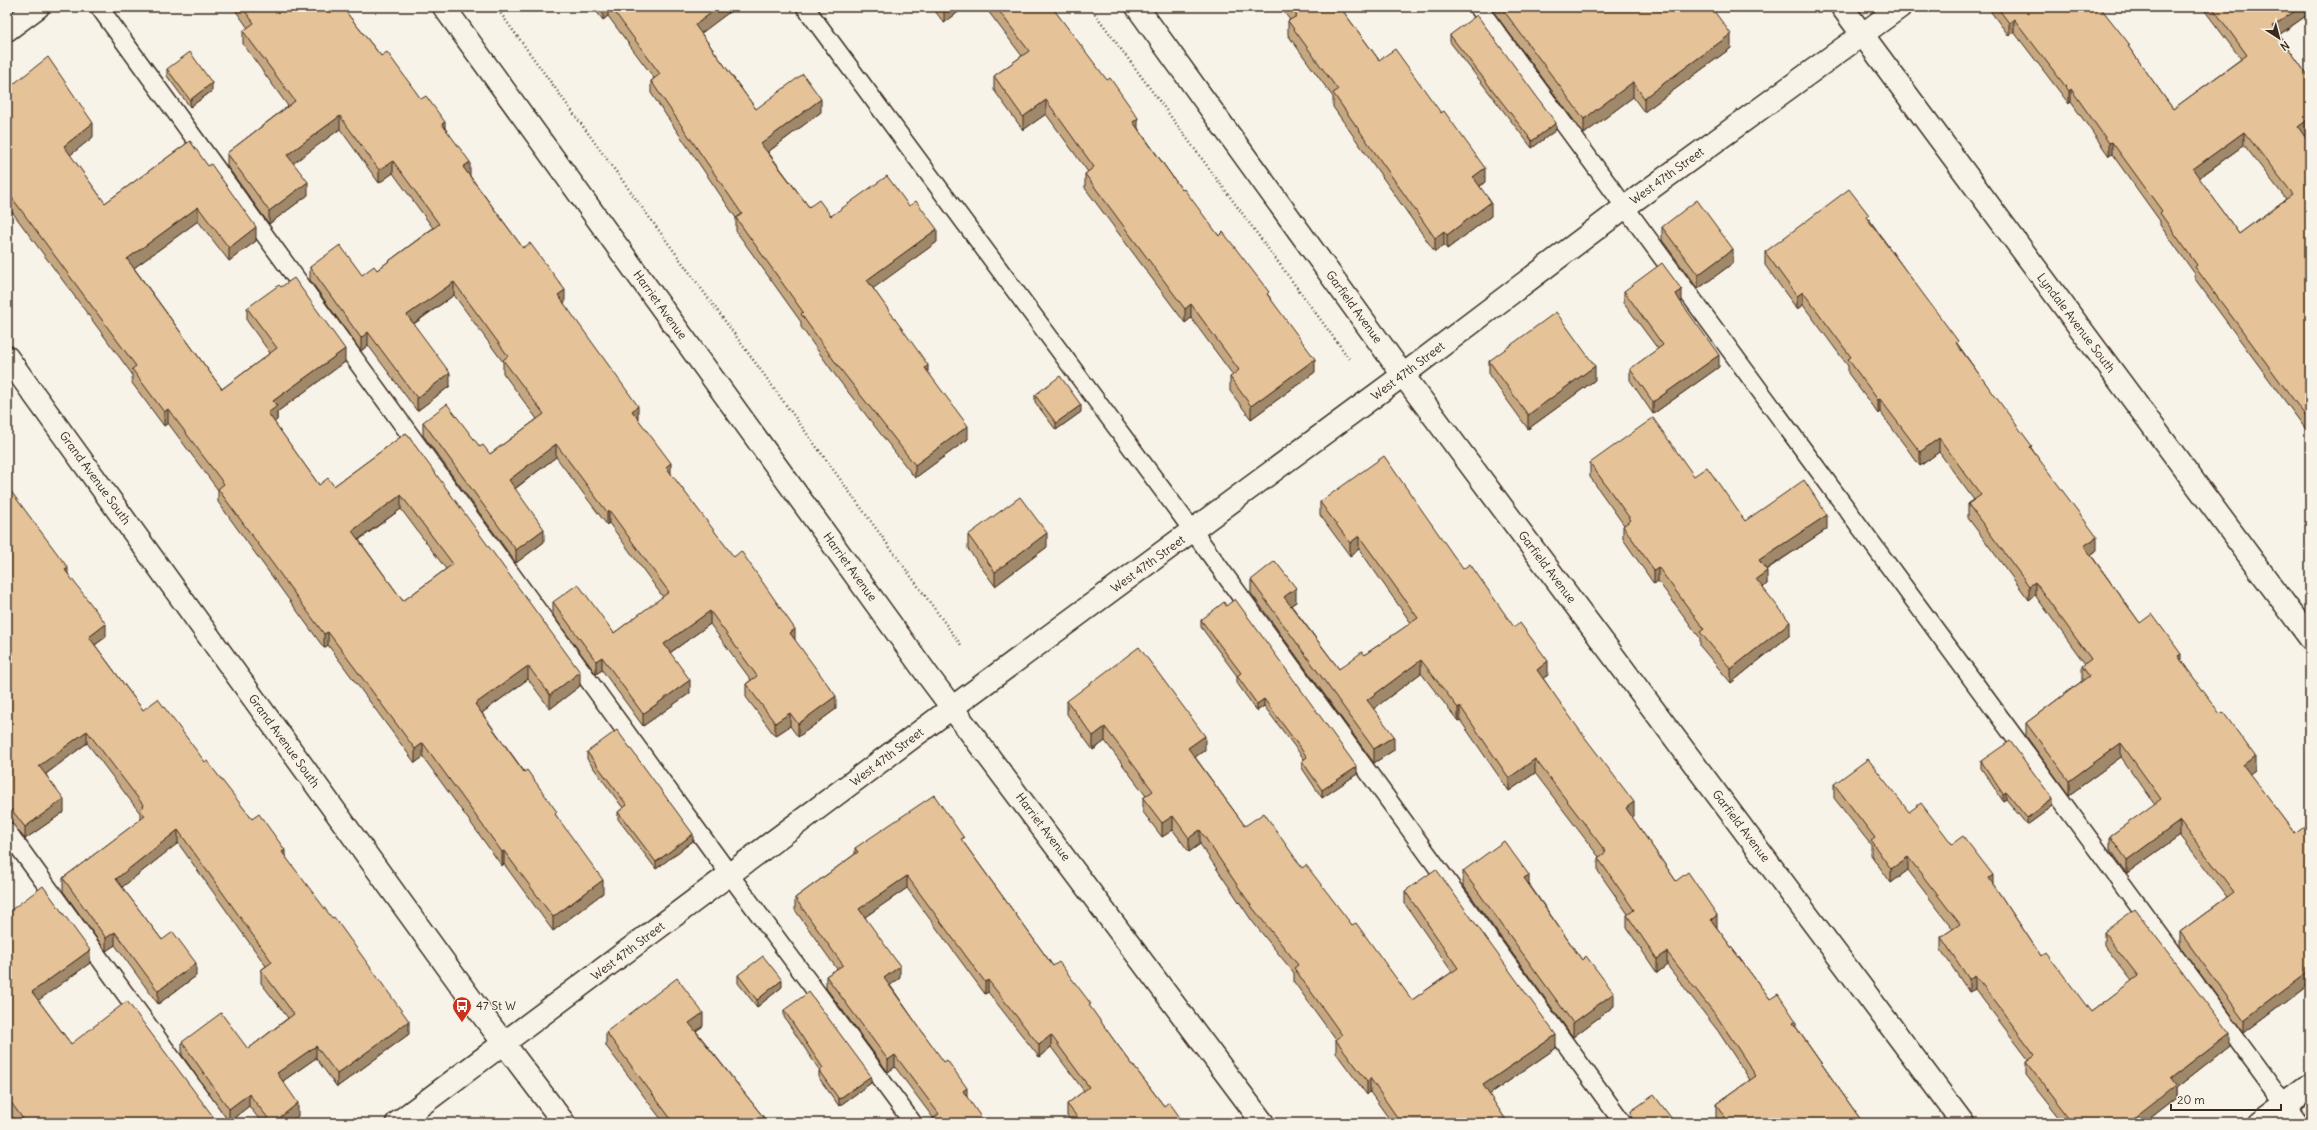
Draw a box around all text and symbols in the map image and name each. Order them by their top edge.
north arrow [2259,18,2299,58]
text: N [2278,38,2292,54]
street label: West 47th Street [1627,144,1707,207]
street label: Harriet Avenue [630,267,690,342]
street label: Garfield Avenue [1323,267,1386,346]
street label: Lyndale Avenue South [2034,270,2119,375]
street label: West 47th Street [1368,338,1447,403]
street label: Grand Avenue South [57,428,134,527]
street label: Garfield Avenue [1515,528,1579,606]
street label: Harriet Avenue [820,529,880,604]
street label: West 47th Street [1108,532,1188,595]
street label: Grand Avenue South [246,691,323,790]
street label: West 47th Street [847,724,926,789]
street label: Garfield Avenue [1709,787,1773,865]
street label: Harriet Avenue [1013,790,1074,864]
street label: West 47th Street [588,918,667,983]
bus stop icon: 47 St W [451,995,473,1023]
place label: 47 St W [476,998,516,1013]
scale bar [2171,1086,2281,1112]
text: 20 m [2177,1092,2205,1107]

